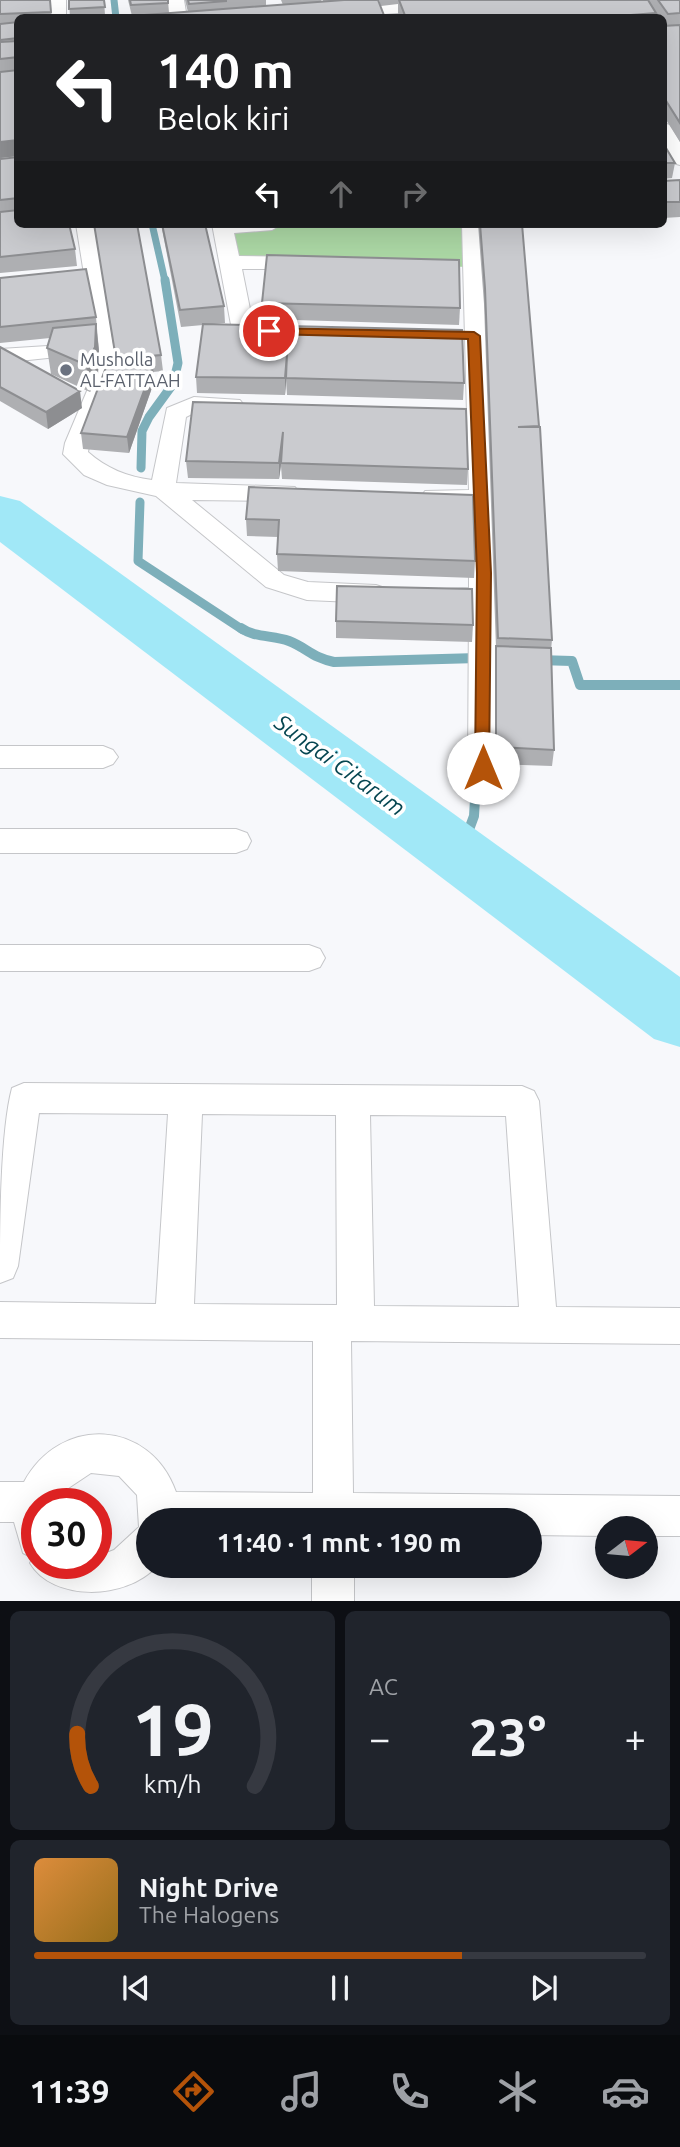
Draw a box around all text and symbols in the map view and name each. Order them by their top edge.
icon: left [42,42,133,133]
text: 140 m [157,42,294,97]
text: Belok kiri [157,100,289,136]
icon: left [249,175,287,213]
icon: ahead [322,175,360,213]
icon: right [395,175,433,213]
pin [239,301,299,361]
icon: arrive [250,312,288,350]
place label: Musholla AL-FATTAAH [80,349,181,390]
marker: Musholla AL-FATTAAH [58,362,74,378]
water label: Sungai Citarum [270,708,410,820]
position arrow [446,731,520,805]
speed limit sign: 30 [21,1488,112,1579]
north arrow [595,1516,658,1578]
map controls [595,1516,658,1579]
text: 11:40 · 1 mnt · 190 m [217,1528,461,1557]
text: AC [369,1674,398,1699]
text: 19 [131,1689,214,1771]
text: 23° [469,1708,546,1766]
text: − [369,1717,390,1759]
text: + [625,1717,646,1759]
text: km/h [144,1770,201,1798]
text: Night Drive [139,1873,279,1902]
text: The Halogens [139,1902,279,1927]
icon: previous [117,1969,155,2007]
icon: pause [321,1969,359,2007]
icon: next [525,1969,563,2007]
icon: directions [169,2067,218,2116]
icon: music [277,2067,326,2116]
icon: phone [385,2067,434,2116]
icon: climate [493,2067,542,2116]
icon: car [601,2067,650,2116]
text: 11:39 [30,2073,110,2109]

